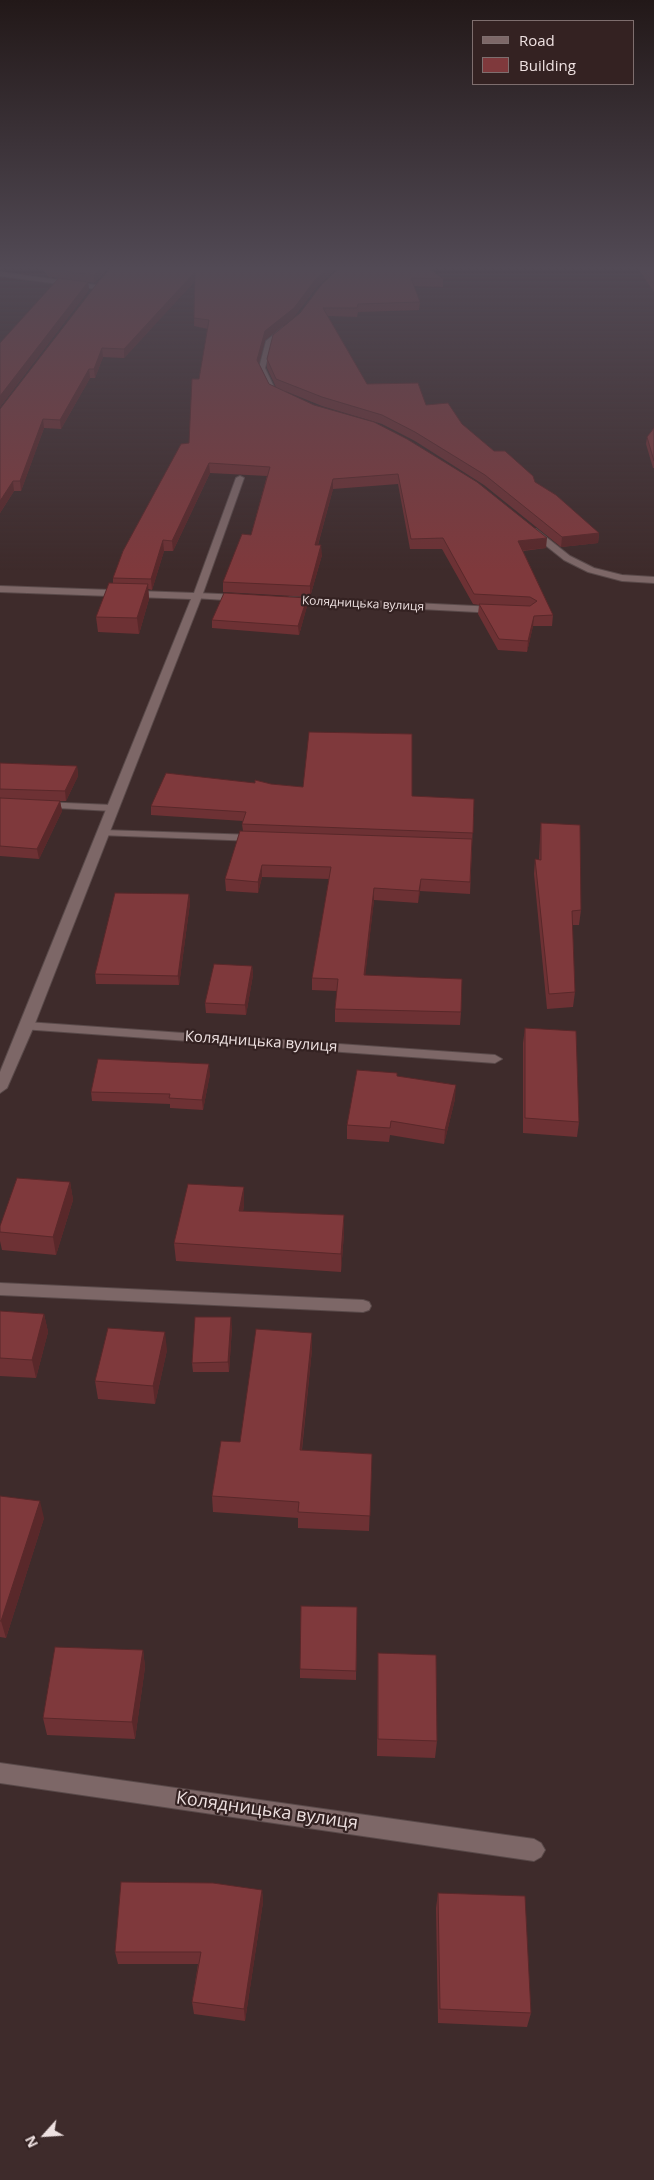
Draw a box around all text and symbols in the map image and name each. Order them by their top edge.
legend [472,20,634,85]
text: Road [519,30,555,50]
text: Building [519,55,576,75]
street label: Колядницька вулиця [302,594,424,614]
street label: Колядницька вулиця [184,1028,338,1056]
street label: Колядницька вулиця [175,1788,359,1834]
north arrow [20,2110,70,2160]
text: N [20,2133,42,2151]

